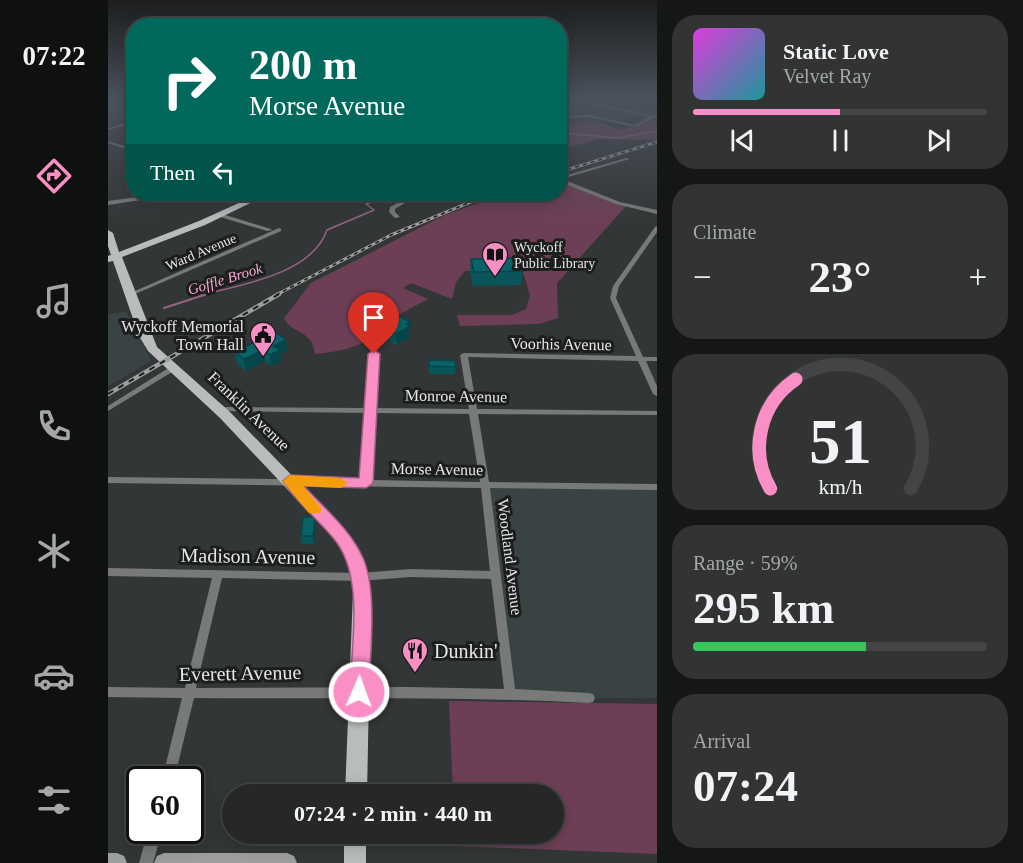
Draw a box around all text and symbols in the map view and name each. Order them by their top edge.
text: Static Love [783,39,889,64]
text: 07:22 [23,41,86,71]
icon: right [150,42,228,120]
text: 200 m [249,42,358,88]
text: Velvet Ray [783,65,871,87]
text: Morse Avenue [249,91,405,121]
icon: previous [726,124,759,157]
icon: pause [824,124,857,157]
icon: next [922,124,955,157]
icon: directions [33,155,75,197]
icon: left [207,156,240,189]
text: Then [150,160,195,185]
text: Climate [693,221,756,243]
street label: Ward Avenue [163,230,239,274]
library icon: Wyckoff Public Library [480,240,510,278]
place label: Wyckoff Public Library [514,240,595,271]
text: 23° [809,252,872,302]
text: − [693,259,712,295]
text: + [968,259,987,295]
water label: Goffle Brook [186,260,265,298]
icon: music [33,280,75,322]
pin [348,292,399,354]
icon: arrive [357,301,390,334]
place label: Wyckoff Memorial Town Hall [121,318,245,353]
public building icon: Wyckoff Memorial Town Hall [248,320,278,358]
street label: Voorhis Avenue [510,335,612,353]
street label: Franklin Avenue [205,368,293,454]
street label: Monroe Avenue [405,387,507,405]
icon: phone [33,405,75,447]
text: 51 [809,407,871,476]
street label: Morse Avenue [391,460,483,478]
text: km/h [818,475,862,499]
street label: Woodland Avenue [494,498,526,616]
icon: climate [33,530,75,572]
street label: Madison Avenue [181,544,316,568]
text: Range · 59% [693,552,797,574]
text: 295 km [693,583,834,633]
restaurant icon: Dunkin' [400,636,430,674]
place label: Dunkin' [434,640,498,662]
icon: car [33,655,75,697]
position arrow [327,660,391,724]
street label: Everett Avenue [179,661,301,685]
text: Arrival [693,730,751,752]
text: 07:24 [693,761,798,811]
speed limit sign: 60 [126,766,204,844]
icon: filters [33,779,75,821]
text: 07:24 · 2 min · 440 m [294,801,492,826]

